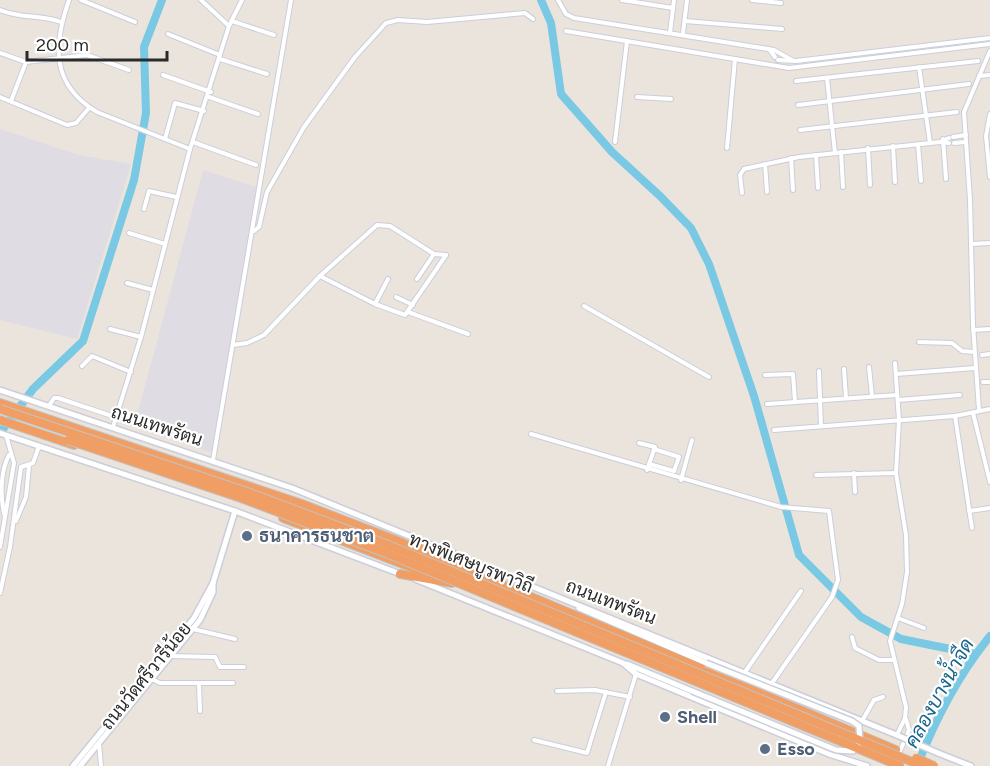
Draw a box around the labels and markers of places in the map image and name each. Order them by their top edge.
place label: ธนาคารธนชาต [259,525,374,547]
marker: ธนาคารธนชาต [240,529,254,543]
place label: Shell [677,706,717,728]
marker: Shell [658,710,672,724]
place label: Esso [777,738,815,760]
marker: Esso [758,742,772,756]

